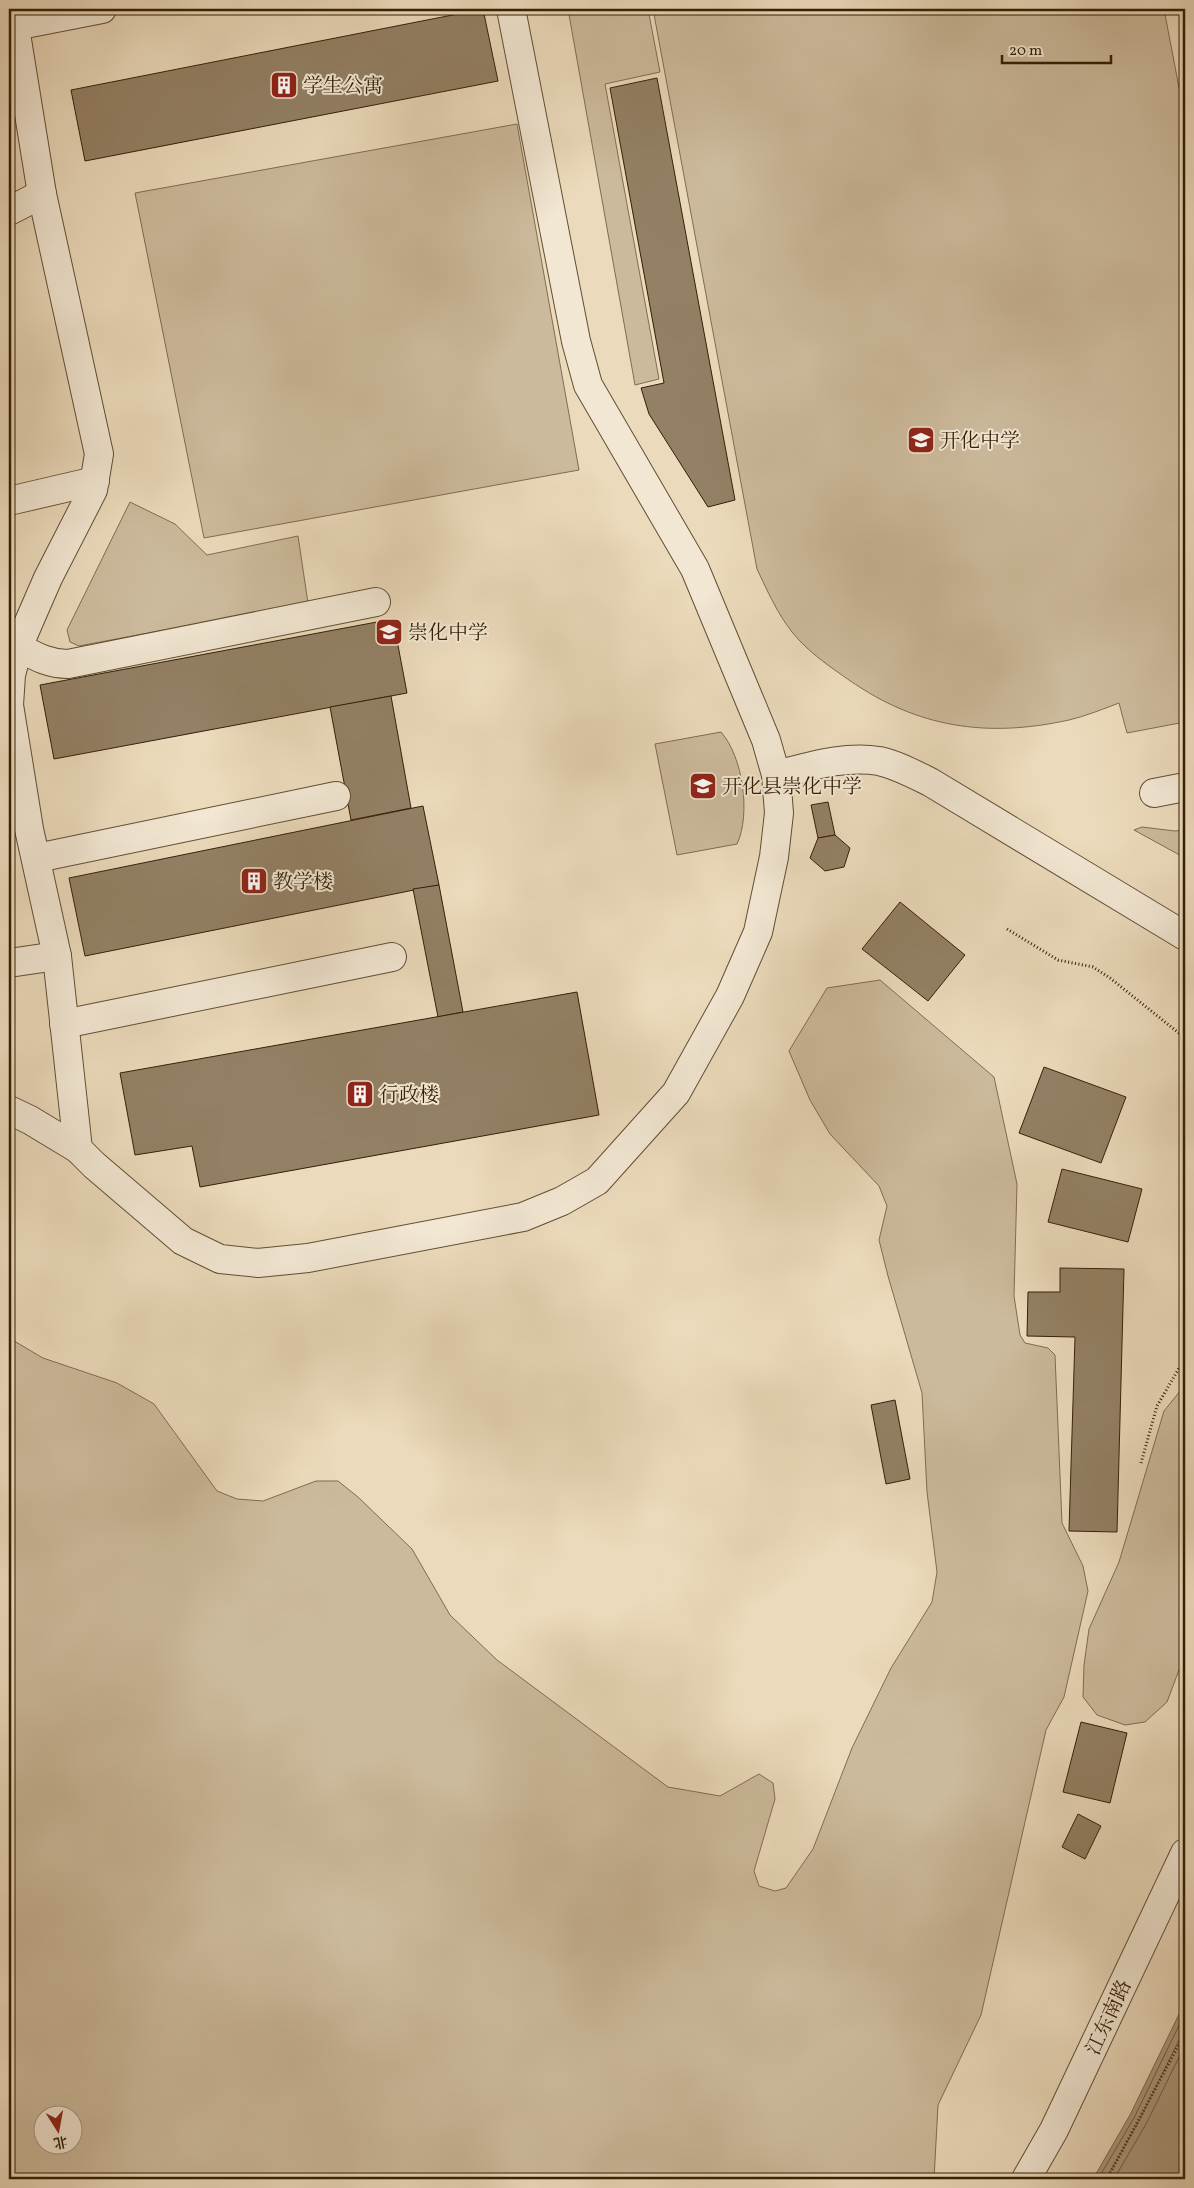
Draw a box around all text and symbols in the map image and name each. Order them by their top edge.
scale bar [1002,32,1110,64]
text: 20 m [1009,41,1042,62]
building icon: 学生公寓 [269,70,299,100]
place label: 学生公寓 [303,73,383,101]
school or university icon: 开化中学 [906,425,936,455]
place label: 开化中学 [940,428,1020,456]
school or university icon: 崇化中学 [374,617,404,647]
place label: 崇化中学 [408,620,488,648]
school or university icon: 开化县崇化中学 [688,771,718,801]
place label: 开化县崇化中学 [722,774,862,802]
building icon: 教学楼 [239,866,269,896]
place label: 教学楼 [273,869,333,897]
building icon: 行政楼 [345,1079,375,1109]
place label: 行政楼 [379,1082,439,1110]
street label: 江东南路 [1080,1976,1139,2060]
north arrow [32,2106,82,2156]
text: 北 [52,2131,69,2152]

